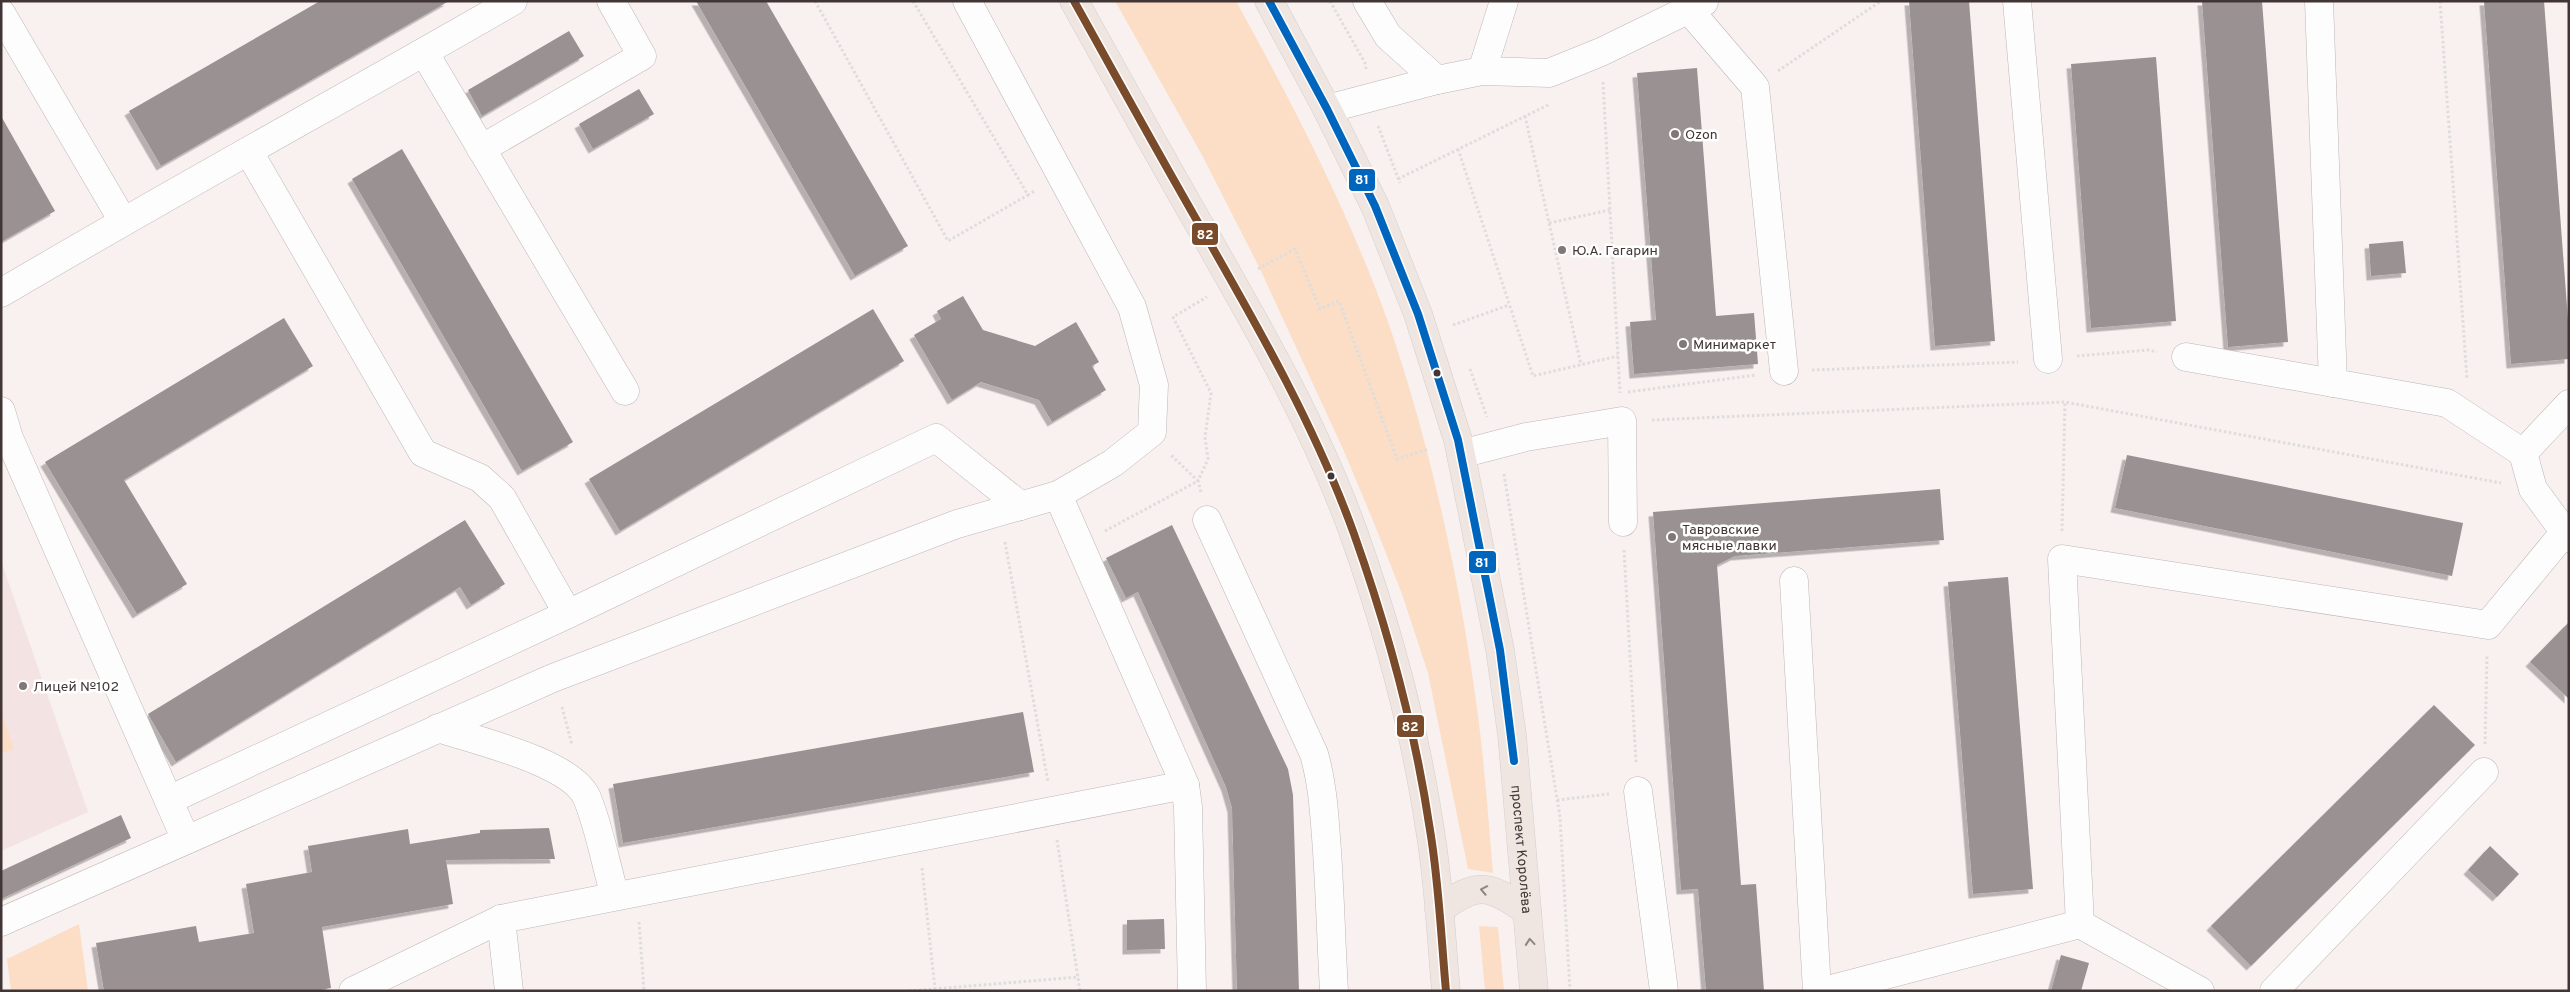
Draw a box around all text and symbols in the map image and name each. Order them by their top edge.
place label: Ozon [1685,127,1718,144]
marker: Ozon [1669,128,1681,140]
line badge: 81 [1348,168,1376,192]
text: 81 [1355,172,1369,189]
line badge: 82 [1191,222,1219,246]
text: 82 [1196,227,1214,244]
place label: Ю.А. Гагарин [1572,243,1658,260]
marker: Ю.А. Гагарин [1556,244,1568,256]
place label: Минимаркет [1693,337,1776,354]
marker: Минимаркет [1677,338,1689,350]
unlabelled marker [1432,368,1442,378]
unlabelled marker [1326,471,1336,481]
place label: Тавровские мясные лавки [1682,522,1777,555]
marker: Тавровские мясные лавки [1666,531,1678,543]
line badge: 81 [1468,550,1497,574]
text: 81 [1475,555,1489,572]
place label: Лицей №102 [33,679,119,696]
marker: Лицей №102 [17,680,29,692]
line badge: 82 [1396,714,1425,738]
text: 82 [1401,719,1419,736]
street label: проспект Королёва [1506,785,1534,914]
one-way arrow [1480,885,1489,896]
one-way arrow [1525,938,1536,946]

